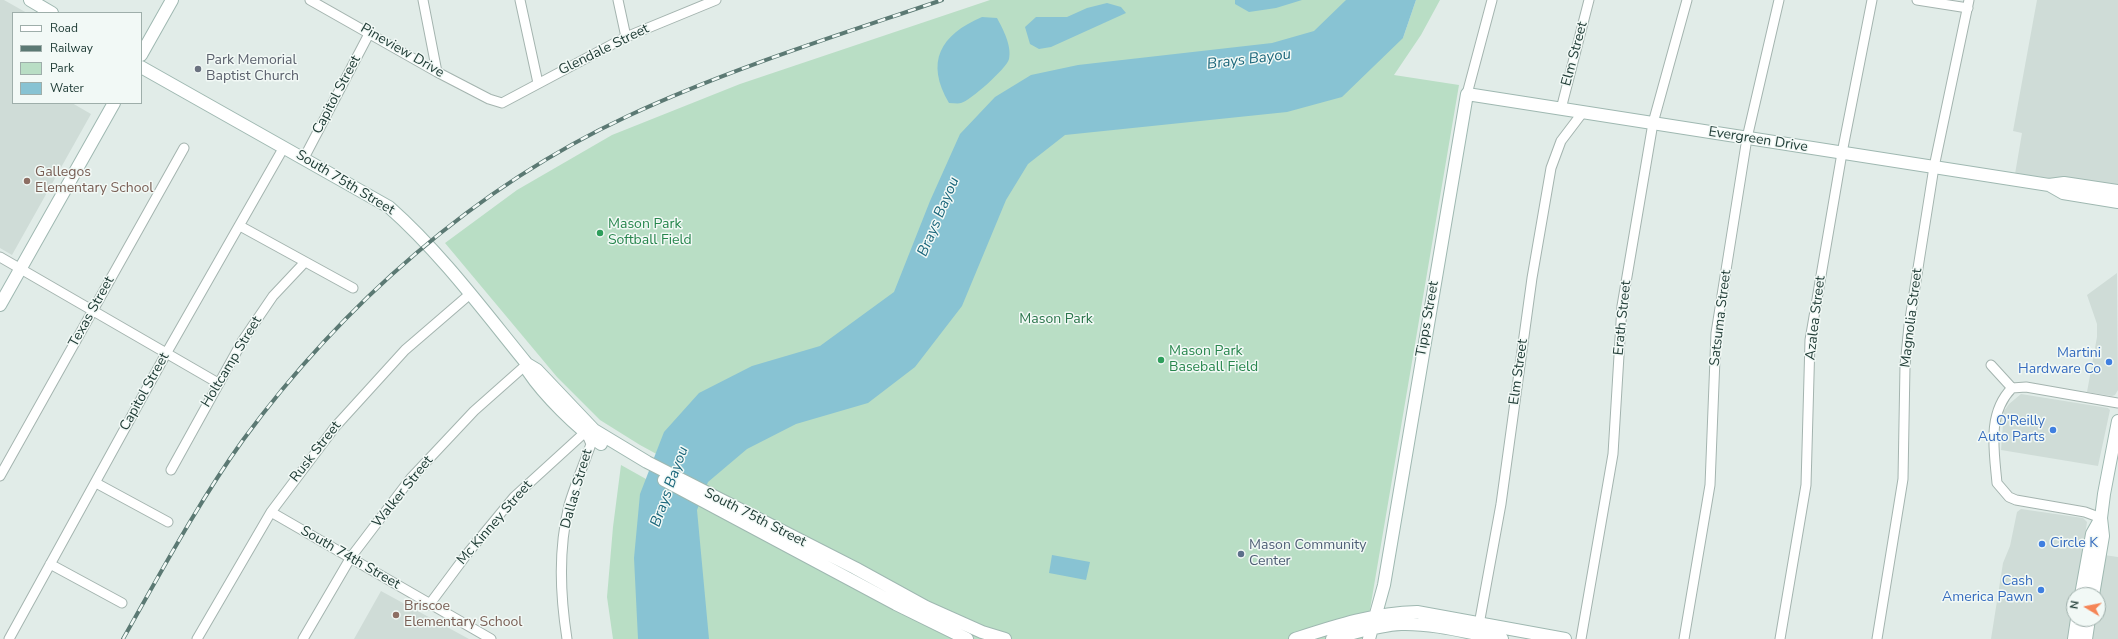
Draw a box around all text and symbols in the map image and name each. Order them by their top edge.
legend [12,12,142,104]
text: Road [50,20,78,36]
street label: Pineview Drive [357,20,447,82]
street label: Elm Street [1558,20,1592,88]
street label: Glendale Street [556,21,652,79]
text: Railway [50,40,93,56]
water label: Brays Bayou [1206,46,1292,74]
place label: Park Memorial Baptist Church [206,53,299,86]
street label: Capitol Street [309,53,365,137]
text: Park [50,60,74,76]
marker: Park Memorial Baptist Church [193,64,203,74]
text: Water [50,80,84,96]
street label: Evergreen Drive [1707,124,1809,156]
street label: South 75th Street [293,147,397,219]
place label: Gallegos Elementary School [35,165,153,198]
water label: Brays Bayou [914,175,964,259]
marker: Gallegos Elementary School [22,176,32,186]
place label: Mason Park Softball Field [608,217,692,250]
marker: Mason Park Softball Field [595,228,605,238]
street label: Magnolia Street [1898,267,1926,369]
street label: Satsuma Street [1707,269,1735,367]
street label: Texas Street [66,274,118,350]
street label: Azalea Street [1802,275,1830,361]
street label: Tipps Street [1413,280,1443,358]
street label: Erath Street [1611,280,1635,356]
park label: Mason Park [1019,312,1093,328]
street label: Holtcamp Street [198,313,266,411]
street label: Elm Street [1506,338,1532,406]
place label: Mason Park Baseball Field [1169,344,1258,376]
place label: Martini Hardware Co [2018,346,2101,378]
street label: Capitol Street [117,350,173,434]
marker: Mason Park Baseball Field [1156,355,1166,365]
marker: Martini Hardware Co [2104,357,2114,367]
place label: O'Reilly Auto Parts [1978,414,2045,446]
street label: Rusk Street [287,418,345,486]
marker: O'Reilly Auto Parts [2048,425,2058,435]
water label: Brays Bayou [647,444,693,530]
street label: Dallas Street [558,447,596,531]
street label: Walker Street [369,453,437,531]
street label: Mc Kinney Street [454,477,536,569]
street label: South 75th Street [701,485,809,551]
street label: South 74th Street [297,523,403,593]
place label: Circle K [2050,536,2098,552]
place label: Mason Community Center [1249,538,1366,570]
marker: Circle K [2037,539,2047,549]
marker: Mason Community Center [1236,549,1246,559]
place label: Cash America Pawn [1942,574,2033,606]
marker: Cash America Pawn [2036,585,2046,595]
north arrow [2066,587,2106,627]
place label: Briscoe Elementary School [404,599,522,632]
text: N [2067,600,2083,610]
marker: Briscoe Elementary School [391,610,401,620]

